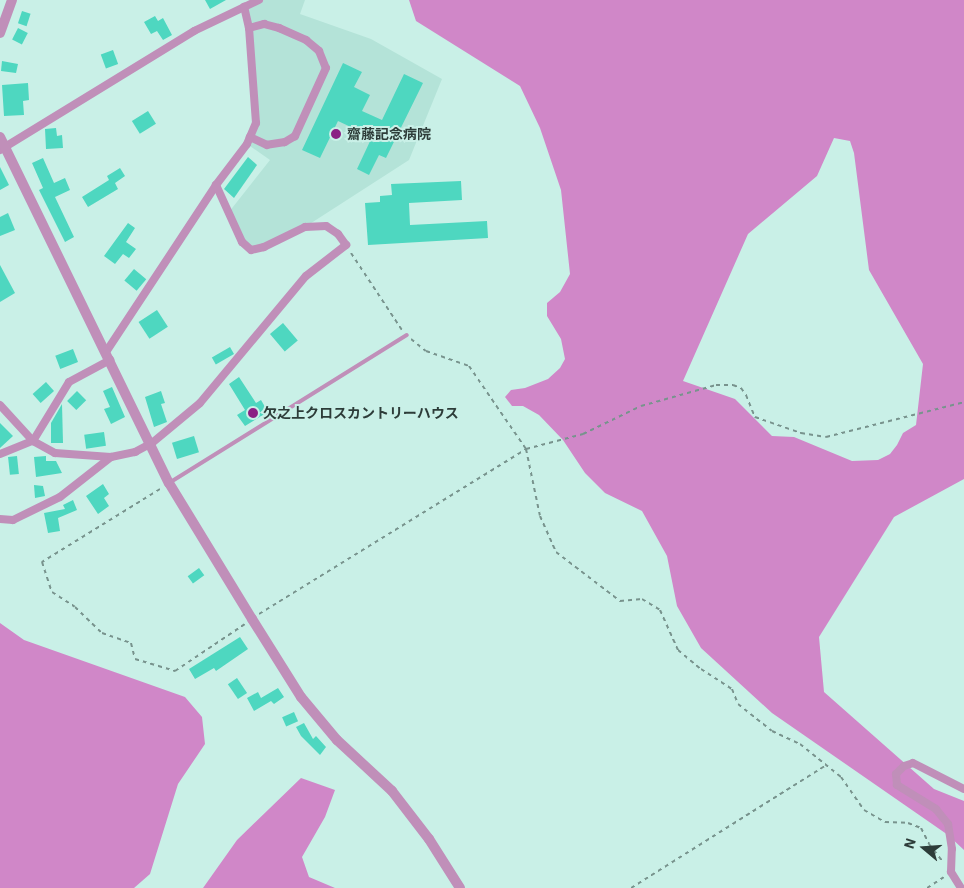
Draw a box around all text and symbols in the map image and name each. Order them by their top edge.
place label: 齋藤記念病院 [347,126,431,142]
marker: 齋藤記念病院 [329,127,343,141]
place label: 欠之上クロスカントリーハウス [263,405,459,421]
marker: 欠之上クロスカントリーハウス [247,407,259,419]
north arrow [899,823,949,873]
text: N [900,836,920,851]

